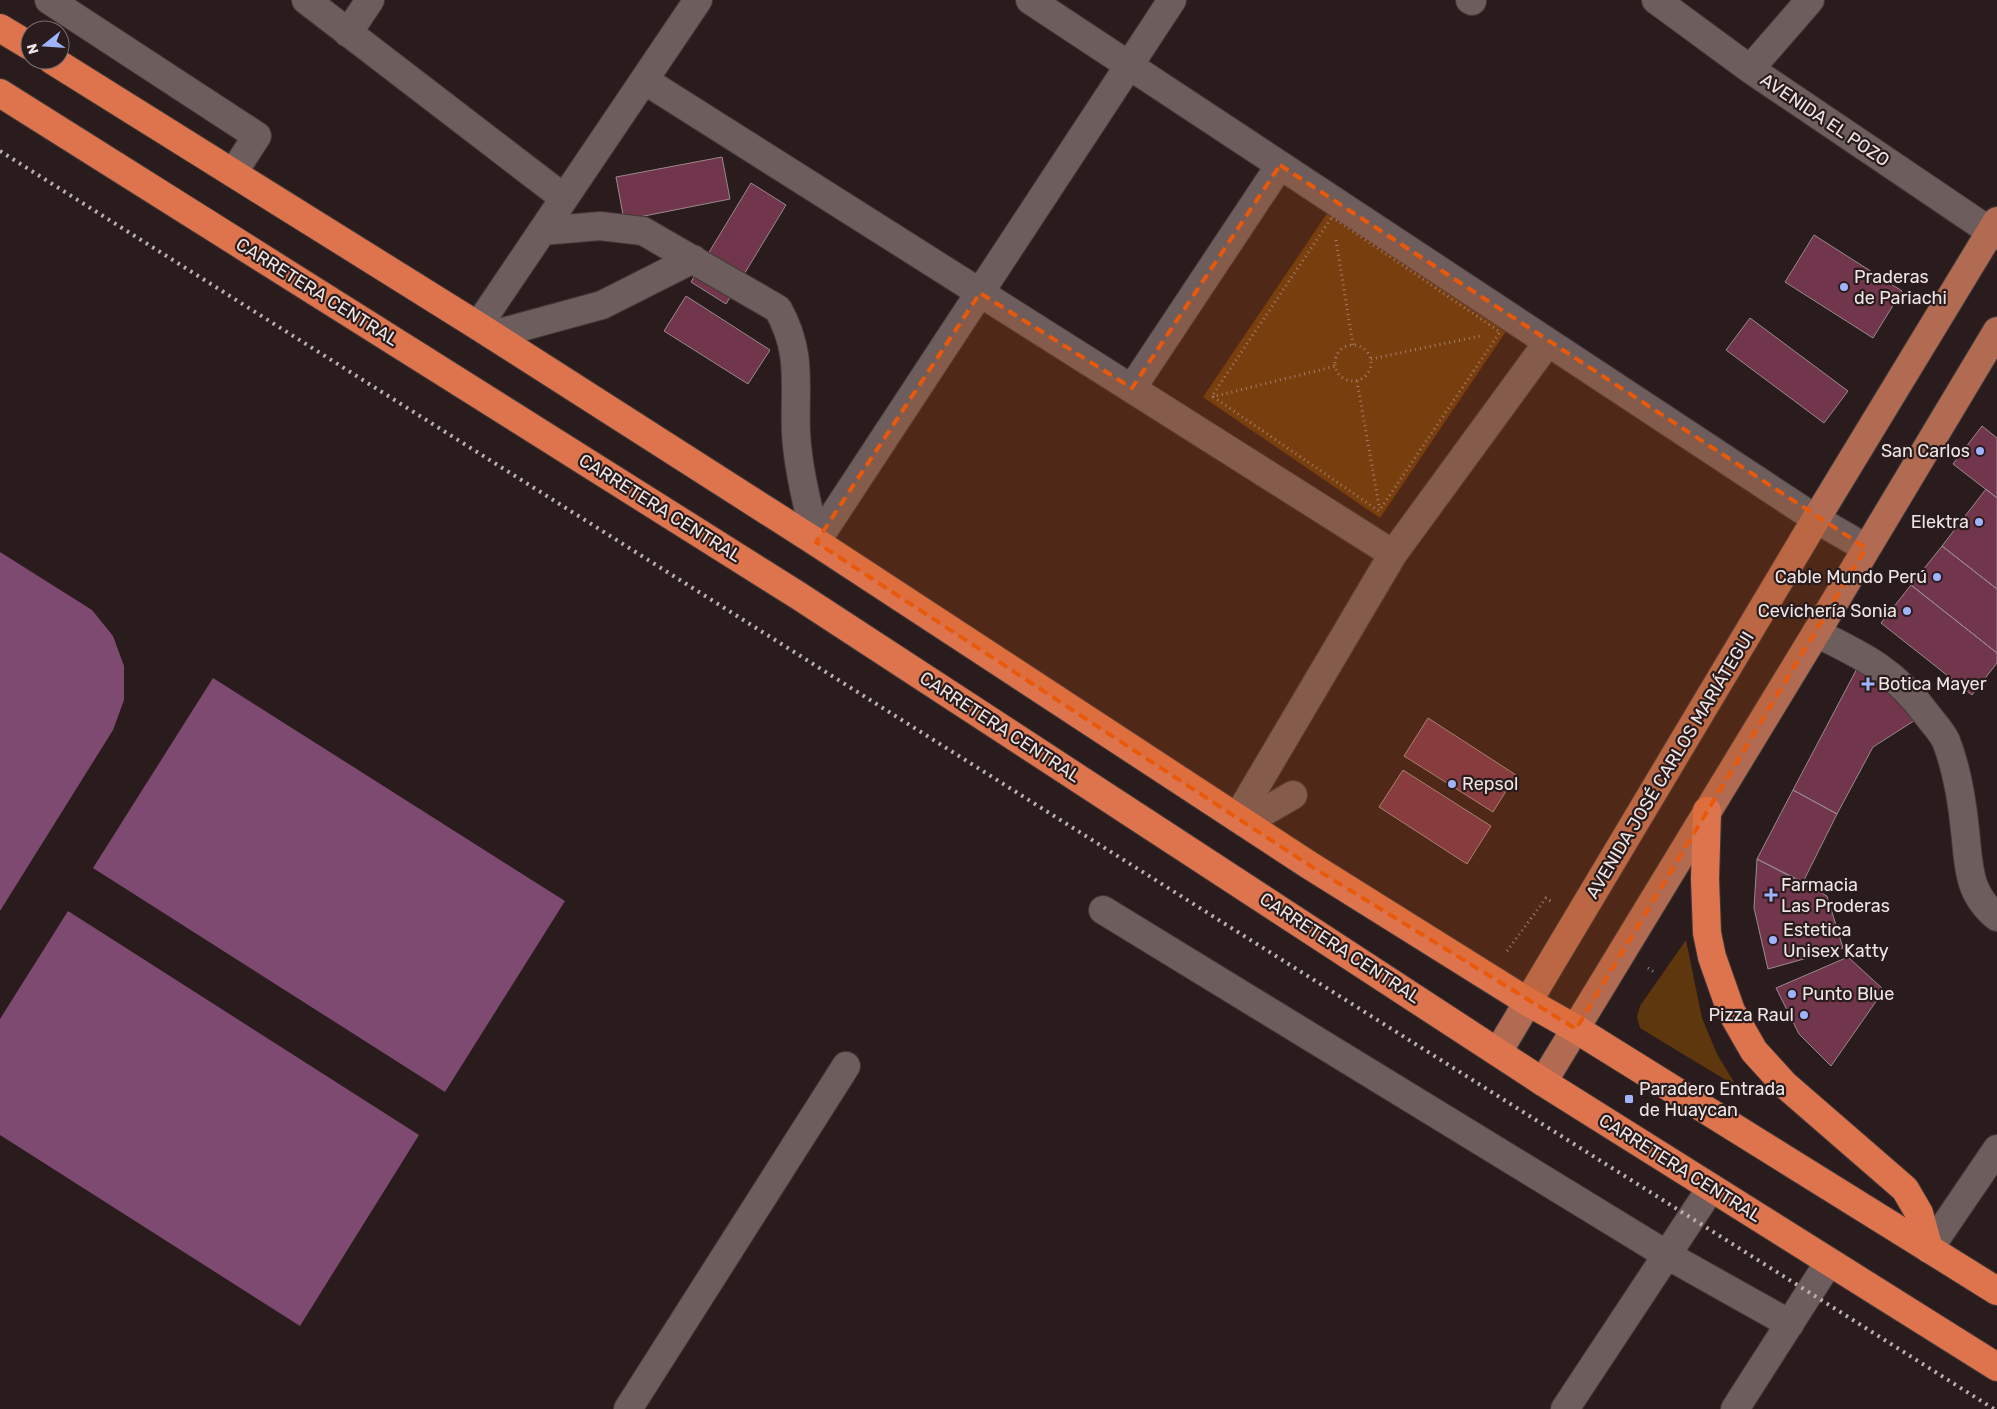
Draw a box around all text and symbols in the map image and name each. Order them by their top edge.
north arrow [20,20,70,70]
text: N [23,41,43,56]
street label: AVENIDA EL POZO [1756,69,1894,171]
street label: CARRETERA CENTRAL [232,233,402,351]
place label: Praderas de Pariachi [1854,266,1947,309]
marker: Praderas de Pariachi [1838,281,1850,293]
place label: San Carlos [1881,440,1970,462]
marker: San Carlos [1974,445,1986,457]
street label: CARRETERA CENTRAL [575,449,745,567]
place label: Elektra [1911,511,1969,533]
marker: Elektra [1973,516,1985,528]
place label: Cable Mundo Perú [1775,566,1927,588]
marker: Cable Mundo Perú [1931,571,1943,583]
place label: Cevichería Sonia [1758,600,1897,622]
marker: Cevichería Sonia [1901,605,1913,617]
street label: AVENIDA JOSÉ CARLOS MARIÁTEGUI [1581,627,1759,903]
street label: CARRETERA CENTRAL [915,667,1085,787]
place label: Botica Mayer [1878,673,1987,695]
marker: Botica Mayer [1862,678,1874,690]
place label: Repsol [1462,773,1518,795]
marker: Repsol [1446,778,1458,790]
place label: Farmacia Las Proderas [1781,874,1890,917]
street label: CARRETERA CENTRAL [1255,888,1425,1008]
marker: Farmacia Las Proderas [1765,889,1777,901]
place label: Estetica Unisex Katty [1783,919,1889,962]
marker: Estetica Unisex Katty [1767,934,1779,946]
place label: Punto Blue [1802,983,1894,1005]
marker: Punto Blue [1786,988,1798,1000]
place label: Pizza Raul [1708,1004,1794,1026]
marker: Pizza Raul [1798,1009,1810,1021]
place label: Paradero Entrada de Huaycan [1639,1078,1785,1121]
marker: Paradero Entrada de Huaycan [1623,1093,1635,1105]
street label: CARRETERA CENTRAL [1595,1109,1765,1227]

